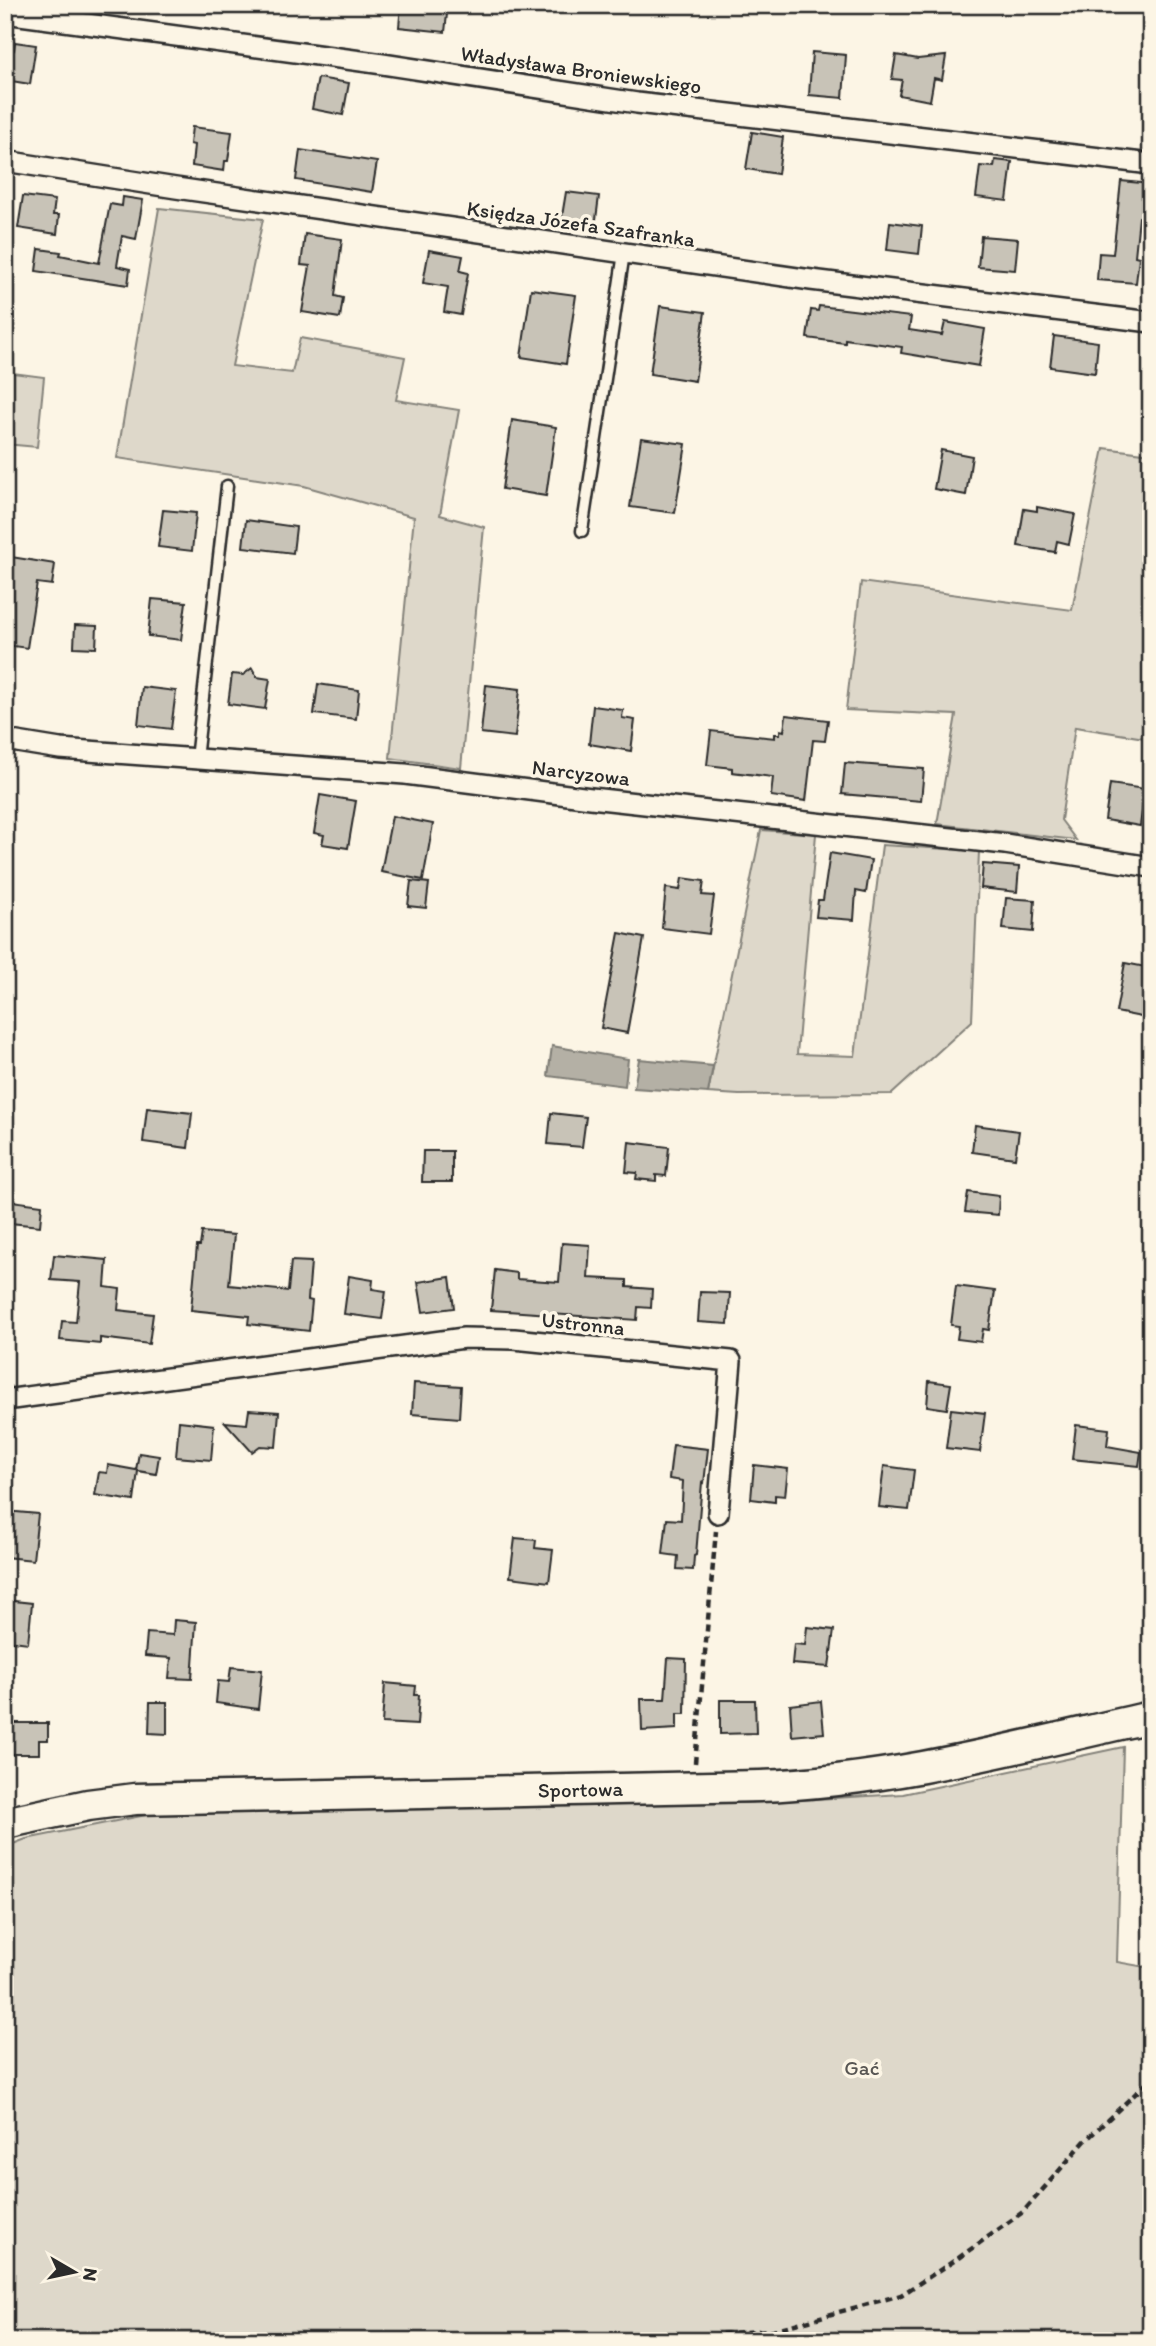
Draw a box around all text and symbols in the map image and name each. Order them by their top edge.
street label: Władysława Broniewskiego [459,40,703,99]
street label: Księdza Józefa Szafranka [465,195,697,252]
street label: Narcyzowa [531,754,632,791]
street label: Ustronna [540,1307,626,1340]
street label: Sportowa [538,1776,624,1803]
park label: Gać [844,2055,880,2080]
north arrow [38,2238,108,2308]
text: N [78,2266,103,2283]

